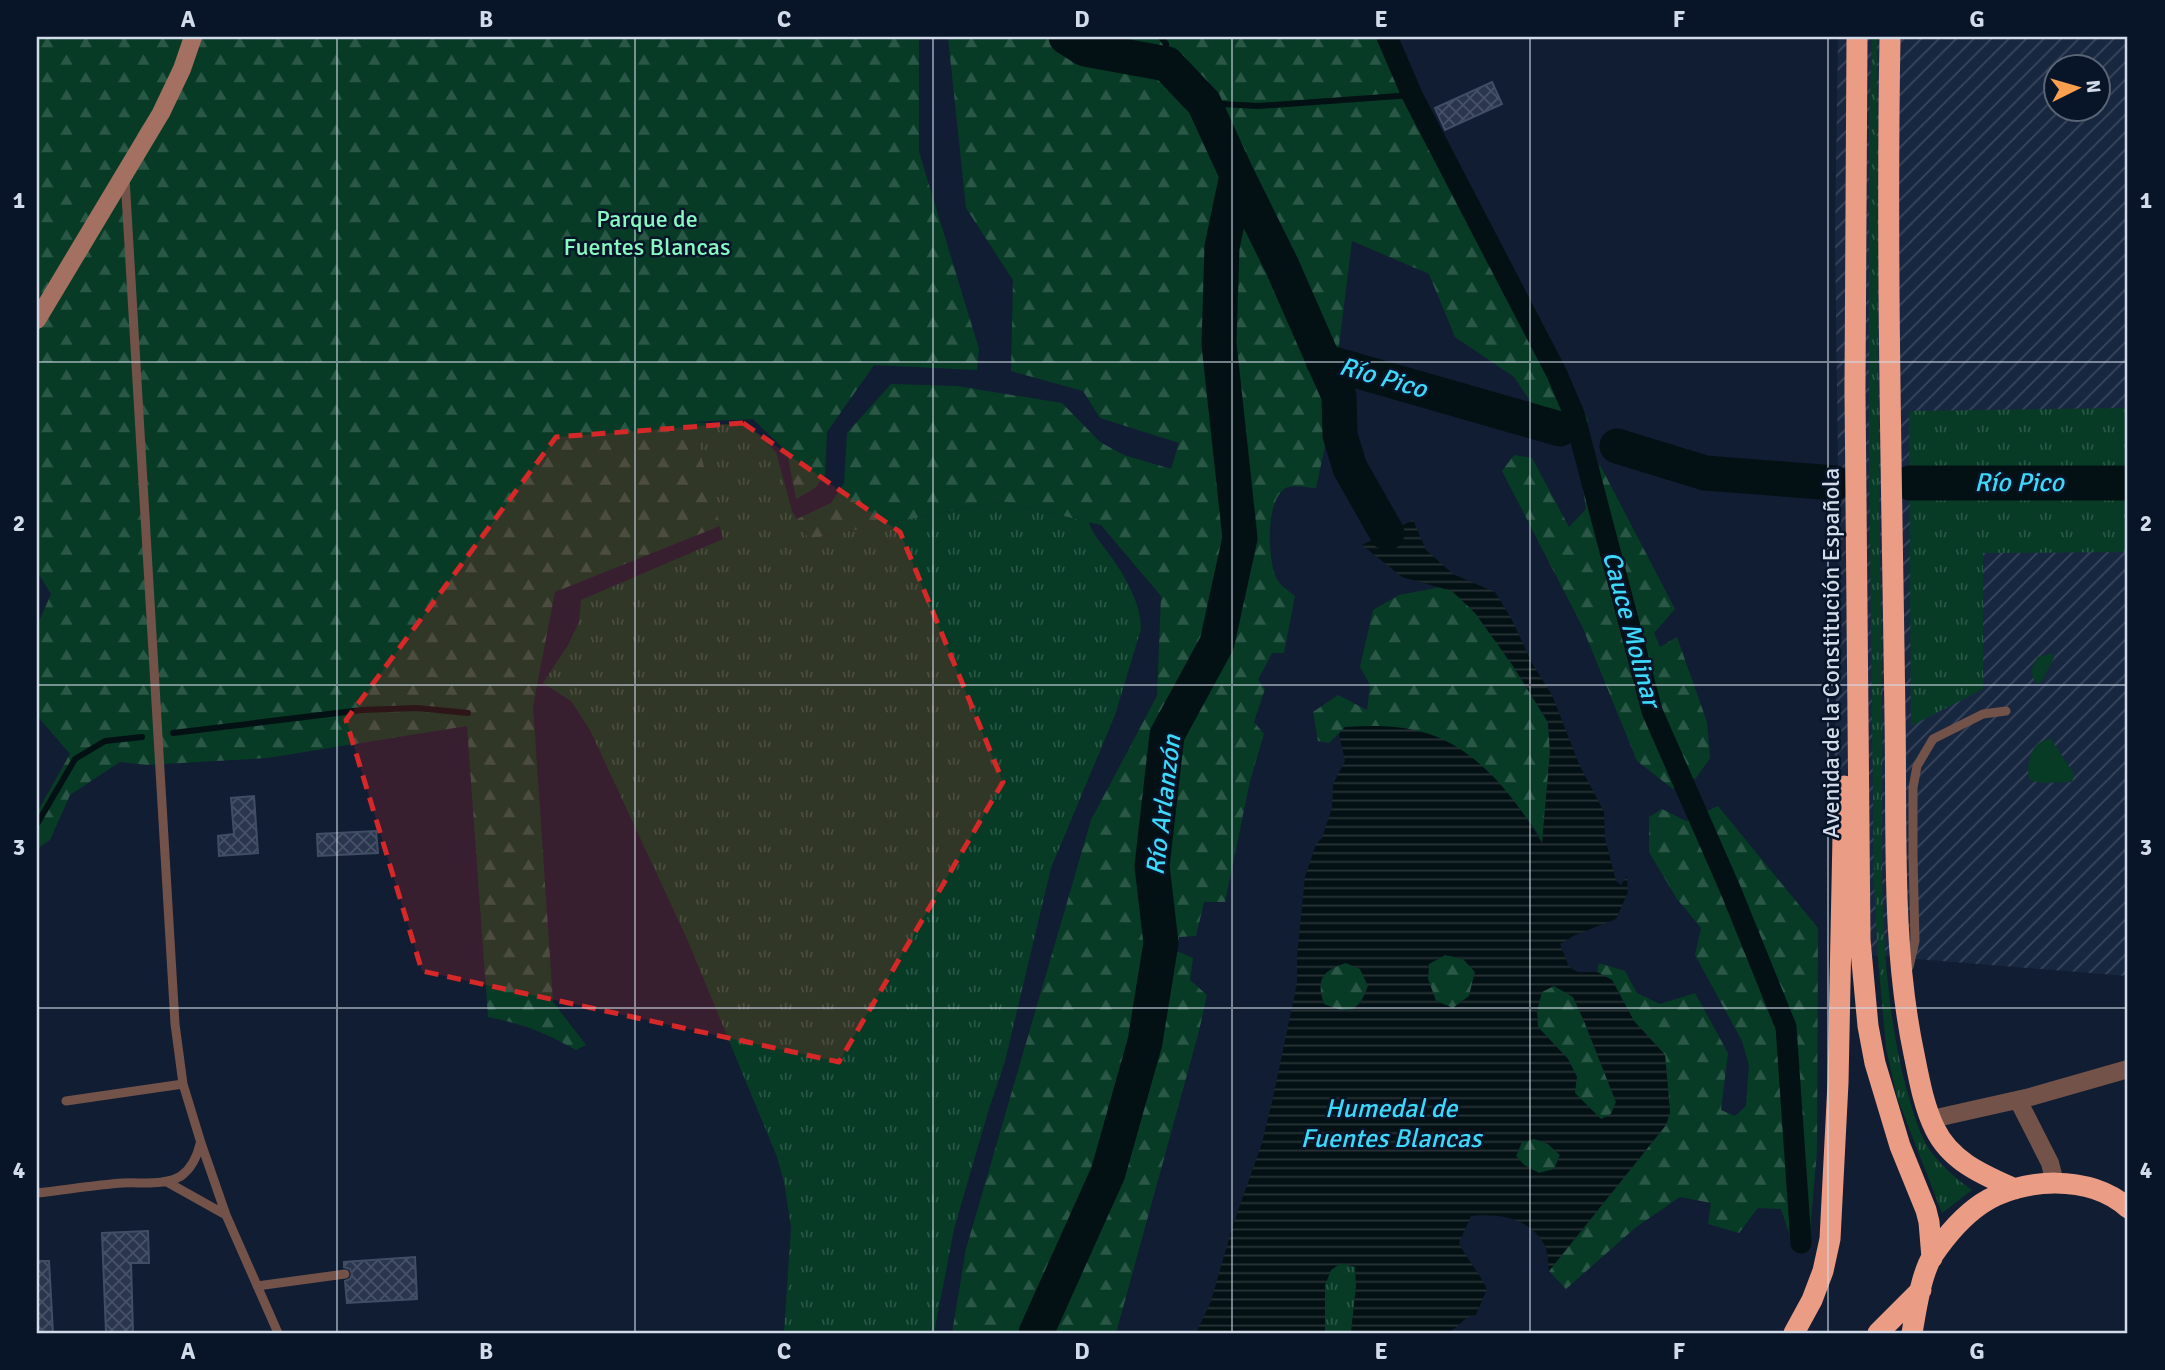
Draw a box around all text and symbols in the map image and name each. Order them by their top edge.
text: A [181,5,196,34]
text: B [479,5,493,34]
text: C [777,5,791,34]
text: D [1074,5,1090,34]
text: E [1374,5,1388,34]
text: F [1673,5,1685,34]
text: G [1969,5,1985,34]
north arrow [2042,52,2112,122]
text: N [2080,79,2105,94]
text: 1 [13,186,25,215]
text: 1 [2140,186,2152,215]
park label: Parque de Fuentes Blancas [564,204,730,262]
water label: Río Pico [1336,350,1432,406]
water label: Río Pico [1974,467,2065,499]
street label: Avenida de la Constitución Española [1816,468,1846,838]
text: 2 [13,509,25,538]
text: 2 [2140,509,2152,538]
water label: Cauce Molinar [1595,548,1668,714]
water label: Río Arlanzón [1140,732,1189,877]
text: 3 [13,833,25,862]
text: 3 [2140,833,2152,862]
water label: Humedal de Fuentes Blancas [1301,1093,1484,1155]
text: 4 [13,1156,25,1185]
text: 4 [2140,1156,2152,1185]
text: A [181,1337,196,1366]
text: B [479,1337,493,1366]
text: C [777,1337,791,1366]
text: D [1074,1337,1090,1366]
text: E [1374,1337,1388,1366]
text: F [1673,1337,1685,1366]
text: G [1969,1337,1985,1366]

